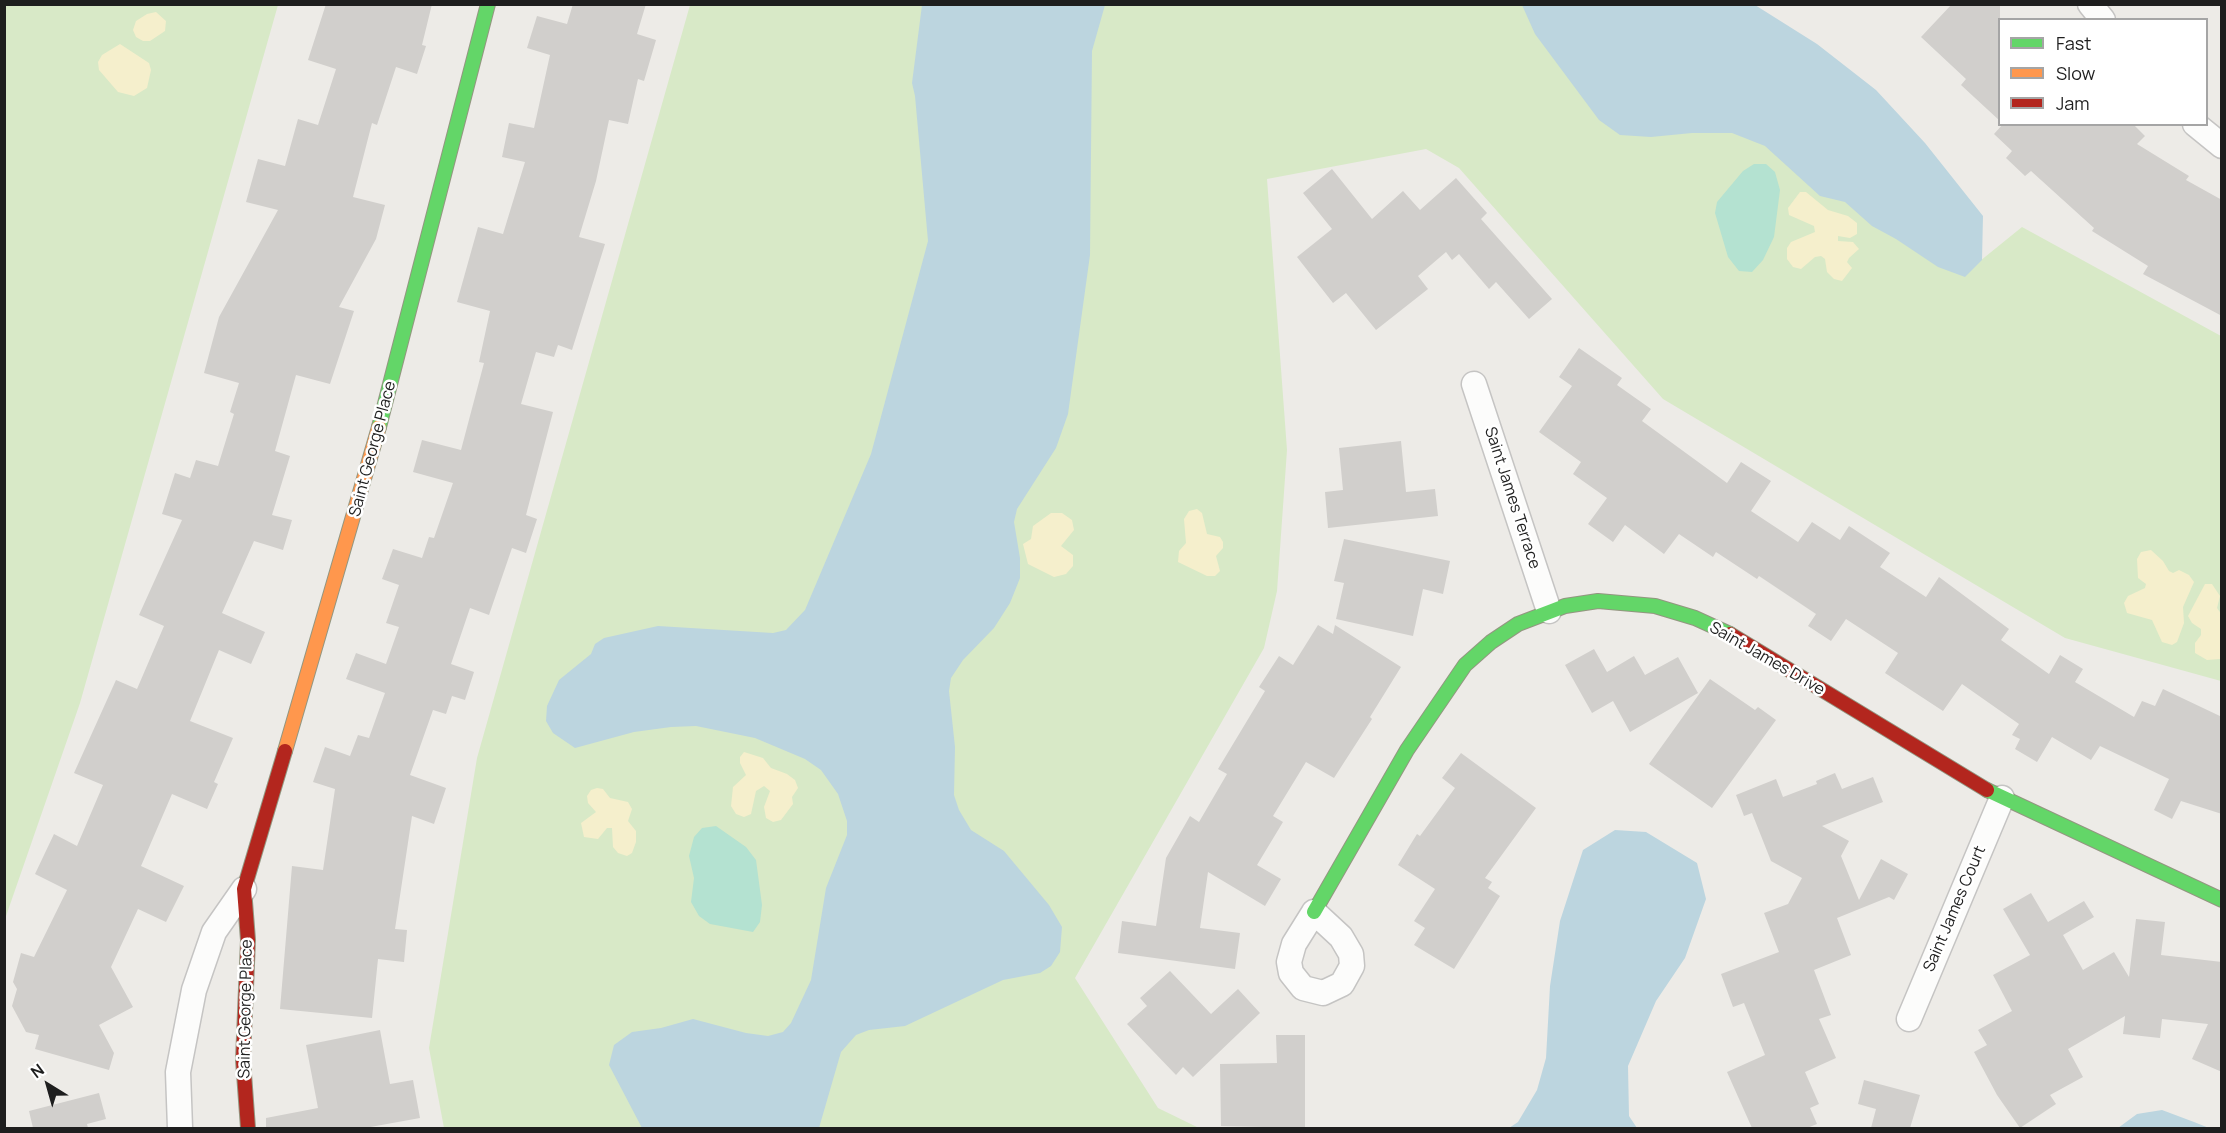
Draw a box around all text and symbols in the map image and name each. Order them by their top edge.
legend [1998,18,2208,126]
text: Fast [2056,31,2091,55]
text: Slow [2056,61,2095,85]
text: Jam [2056,91,2090,115]
street label: Saint George Place [346,379,400,519]
street label: Saint James Terrace [1480,425,1544,571]
street label: Saint James Drive [1706,618,1828,700]
street label: Saint James Court [1920,843,1990,975]
street label: Saint George Place [235,939,257,1079]
north arrow [18,1055,78,1115]
text: N [26,1058,48,1083]

